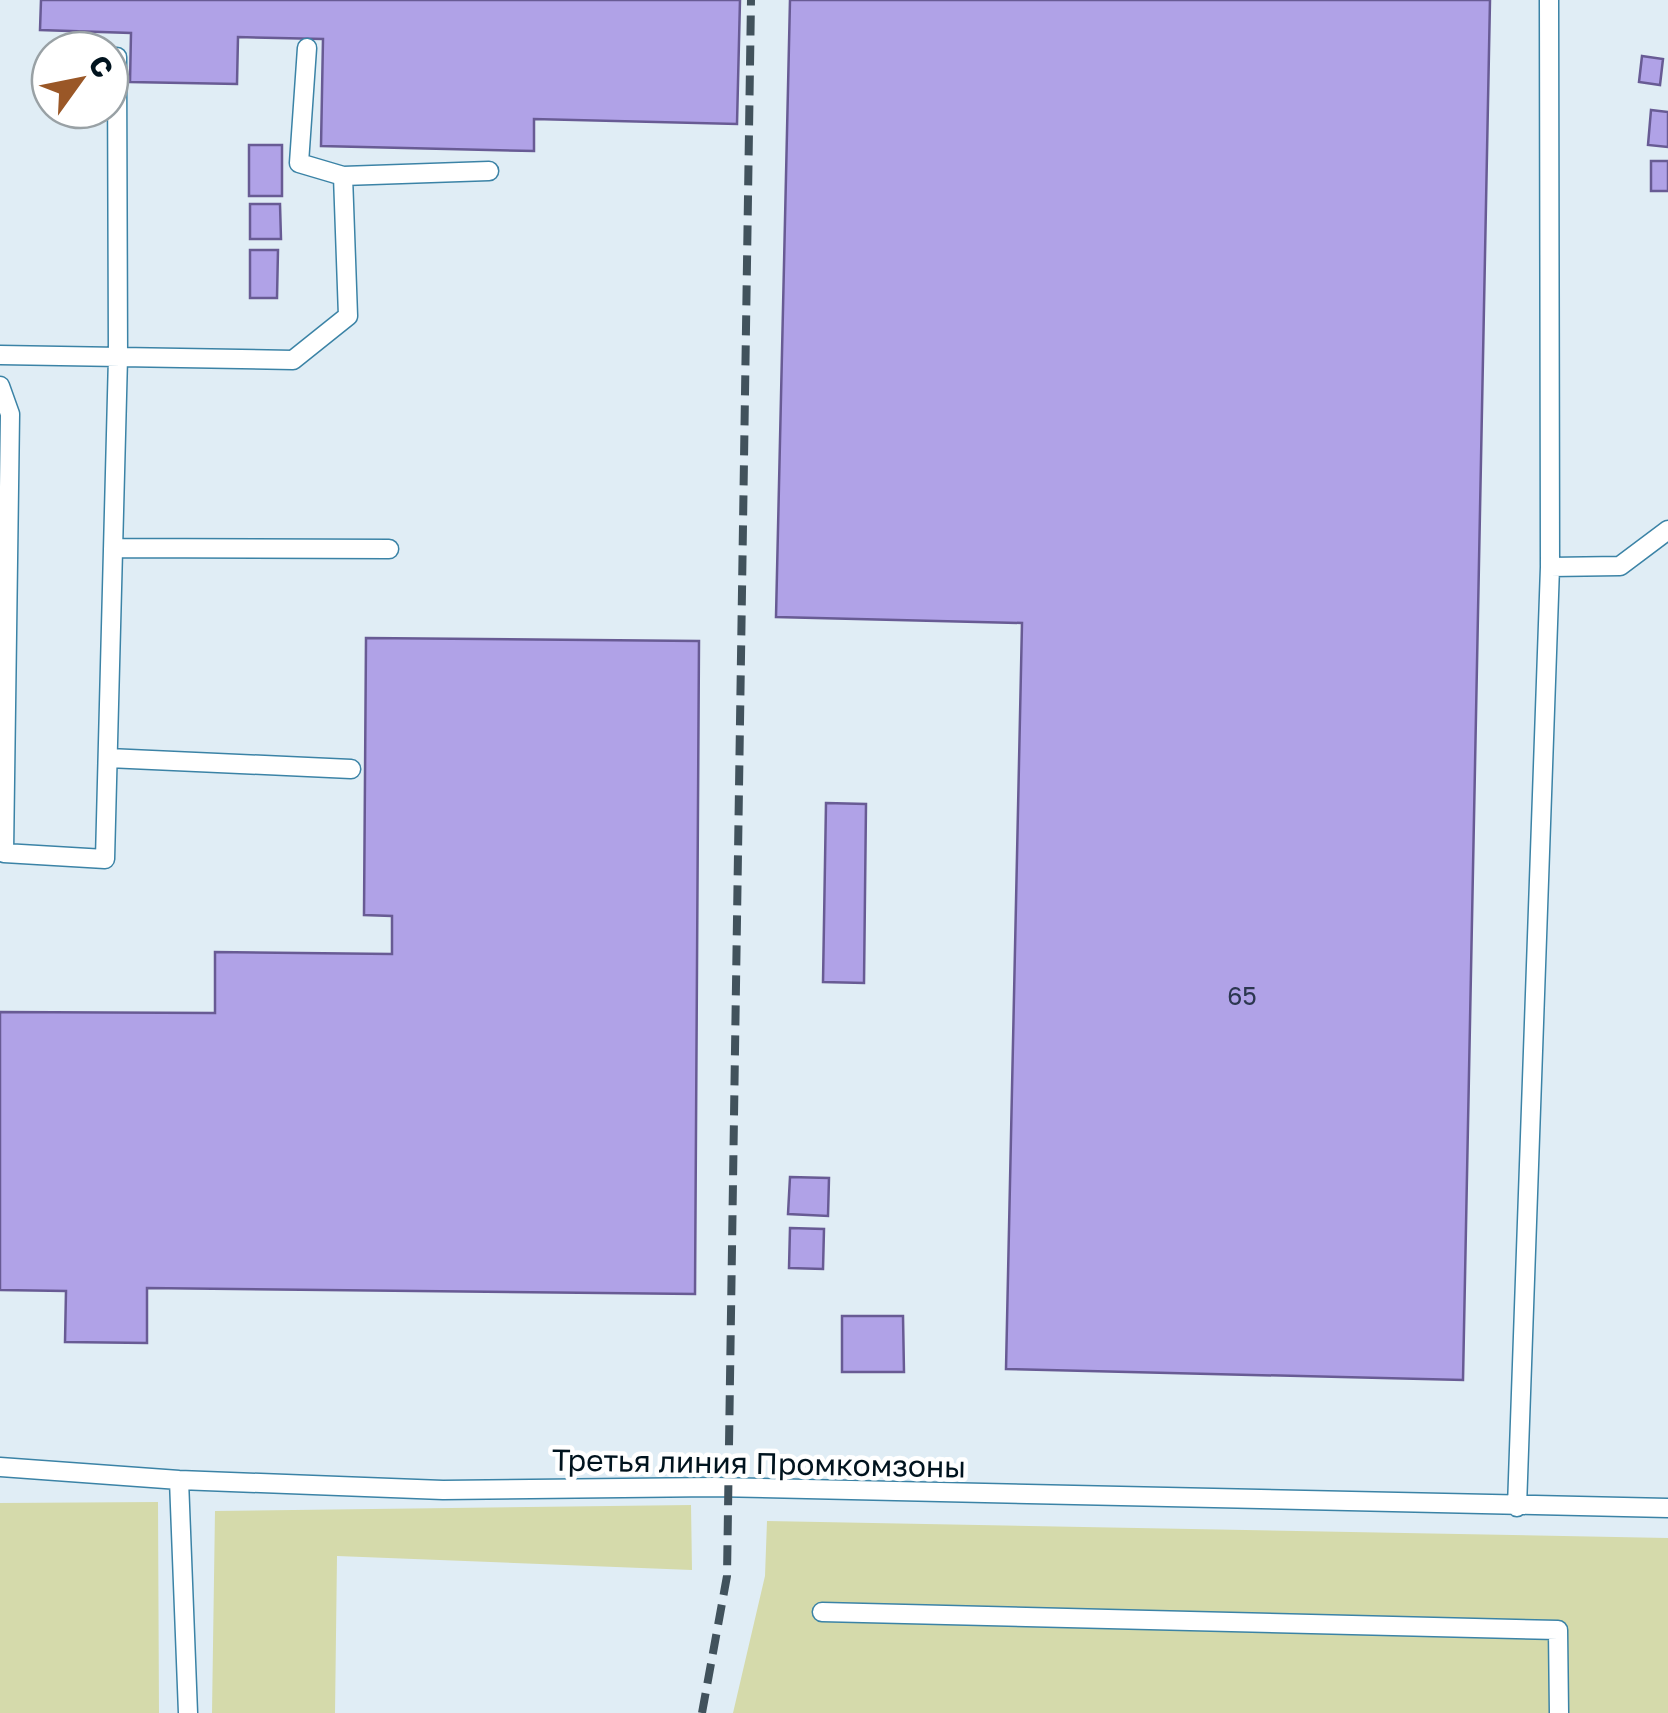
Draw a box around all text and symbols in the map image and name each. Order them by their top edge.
north arrow [30,30,130,130]
text: С [82,49,121,83]
house number: 65 [1227,980,1257,1011]
street label: Третья линия Промкомзоны [552,1441,966,1485]

